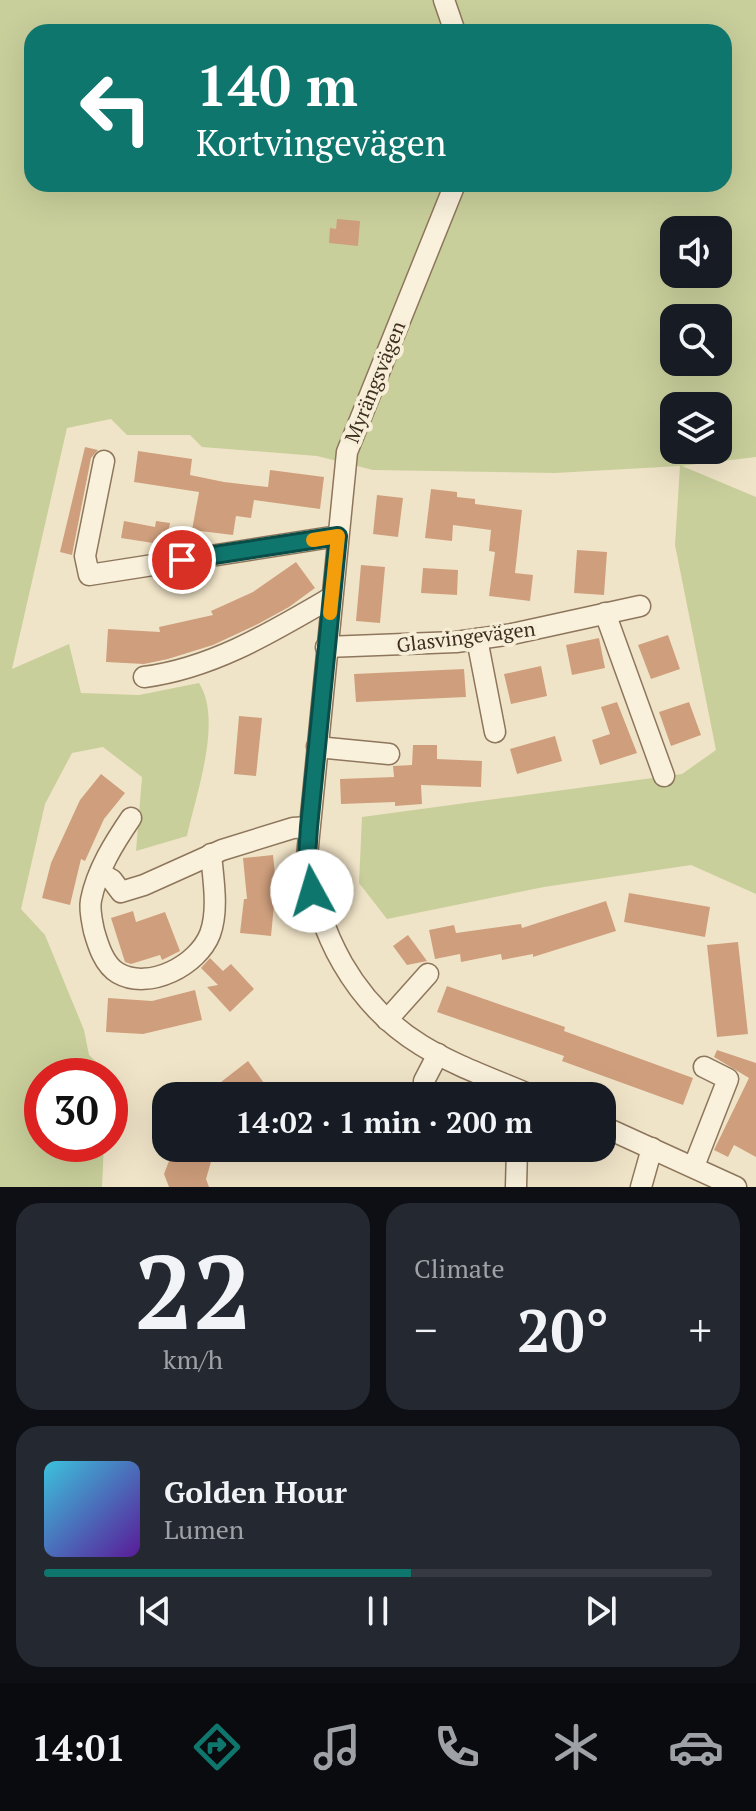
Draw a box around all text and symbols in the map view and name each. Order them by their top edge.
text: 140 m [196,48,358,122]
icon: left [64,56,168,160]
text: Kortvingevägen [196,119,446,166]
map controls [660,216,732,464]
button: sound [660,216,732,288]
button: search [660,304,732,376]
street label: Myrängsvägen [338,317,411,447]
button: layers [660,392,732,464]
pin [148,526,216,594]
icon: arrive [160,538,204,582]
street label: Glasvingevägen [395,615,537,658]
position arrow [270,849,354,933]
speed limit sign: 30 [24,1058,128,1162]
text: 14:02 · 1 min · 200 m [236,1102,532,1142]
text: 22 [134,1221,252,1359]
text: Climate [414,1251,505,1285]
text: 20° [517,1290,609,1369]
text: − [414,1300,437,1359]
text: + [689,1300,712,1359]
text: km/h [163,1342,223,1376]
text: Golden Hour [164,1472,347,1512]
text: Lumen [164,1512,244,1546]
icon: previous [133,1589,177,1633]
icon: pause [356,1589,400,1633]
icon: next [579,1589,623,1633]
icon: directions [189,1719,245,1775]
icon: music [309,1719,365,1775]
icon: phone [429,1719,485,1775]
icon: climate [548,1719,604,1775]
icon: car [668,1719,724,1775]
text: 14:01 [32,1724,126,1771]

